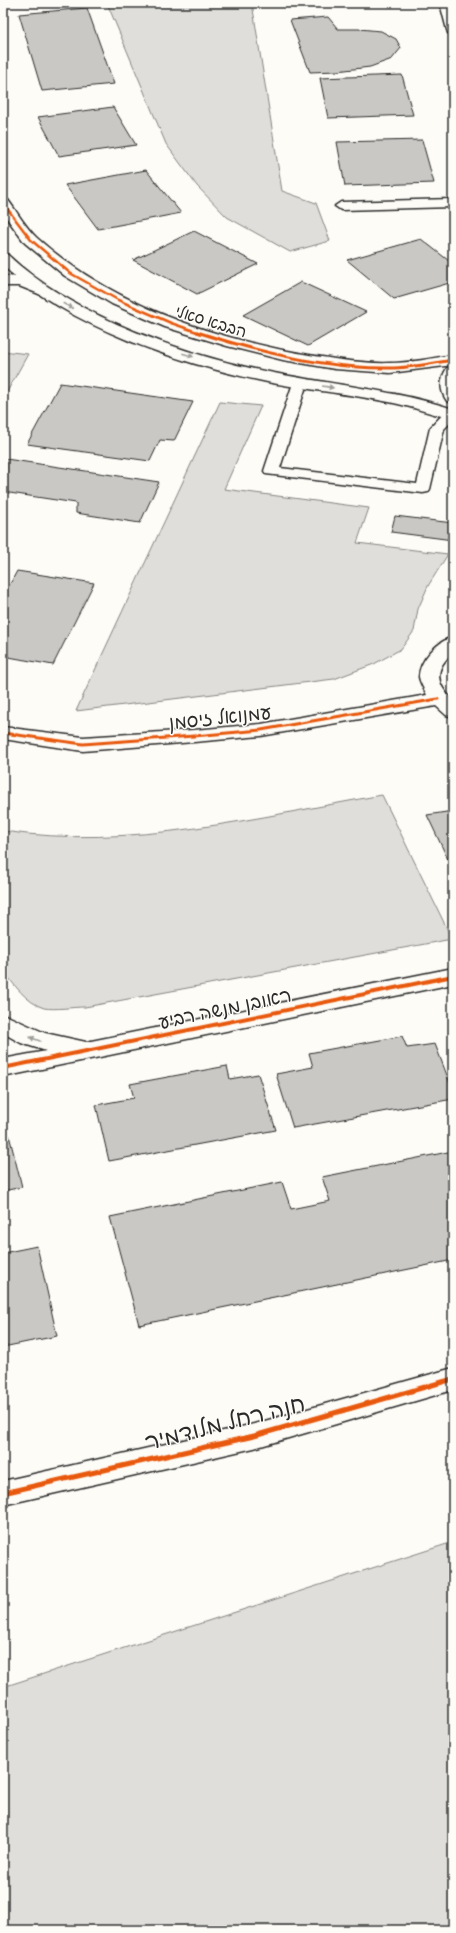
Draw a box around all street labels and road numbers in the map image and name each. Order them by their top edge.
street label: הבבא סאלי [173,302,249,342]
street label: עמנואל זיסמן [168,701,272,735]
street label: ראובן מנשה רביע [156,983,294,1035]
street label: חנה רחל מלודמיר [142,1389,308,1457]

